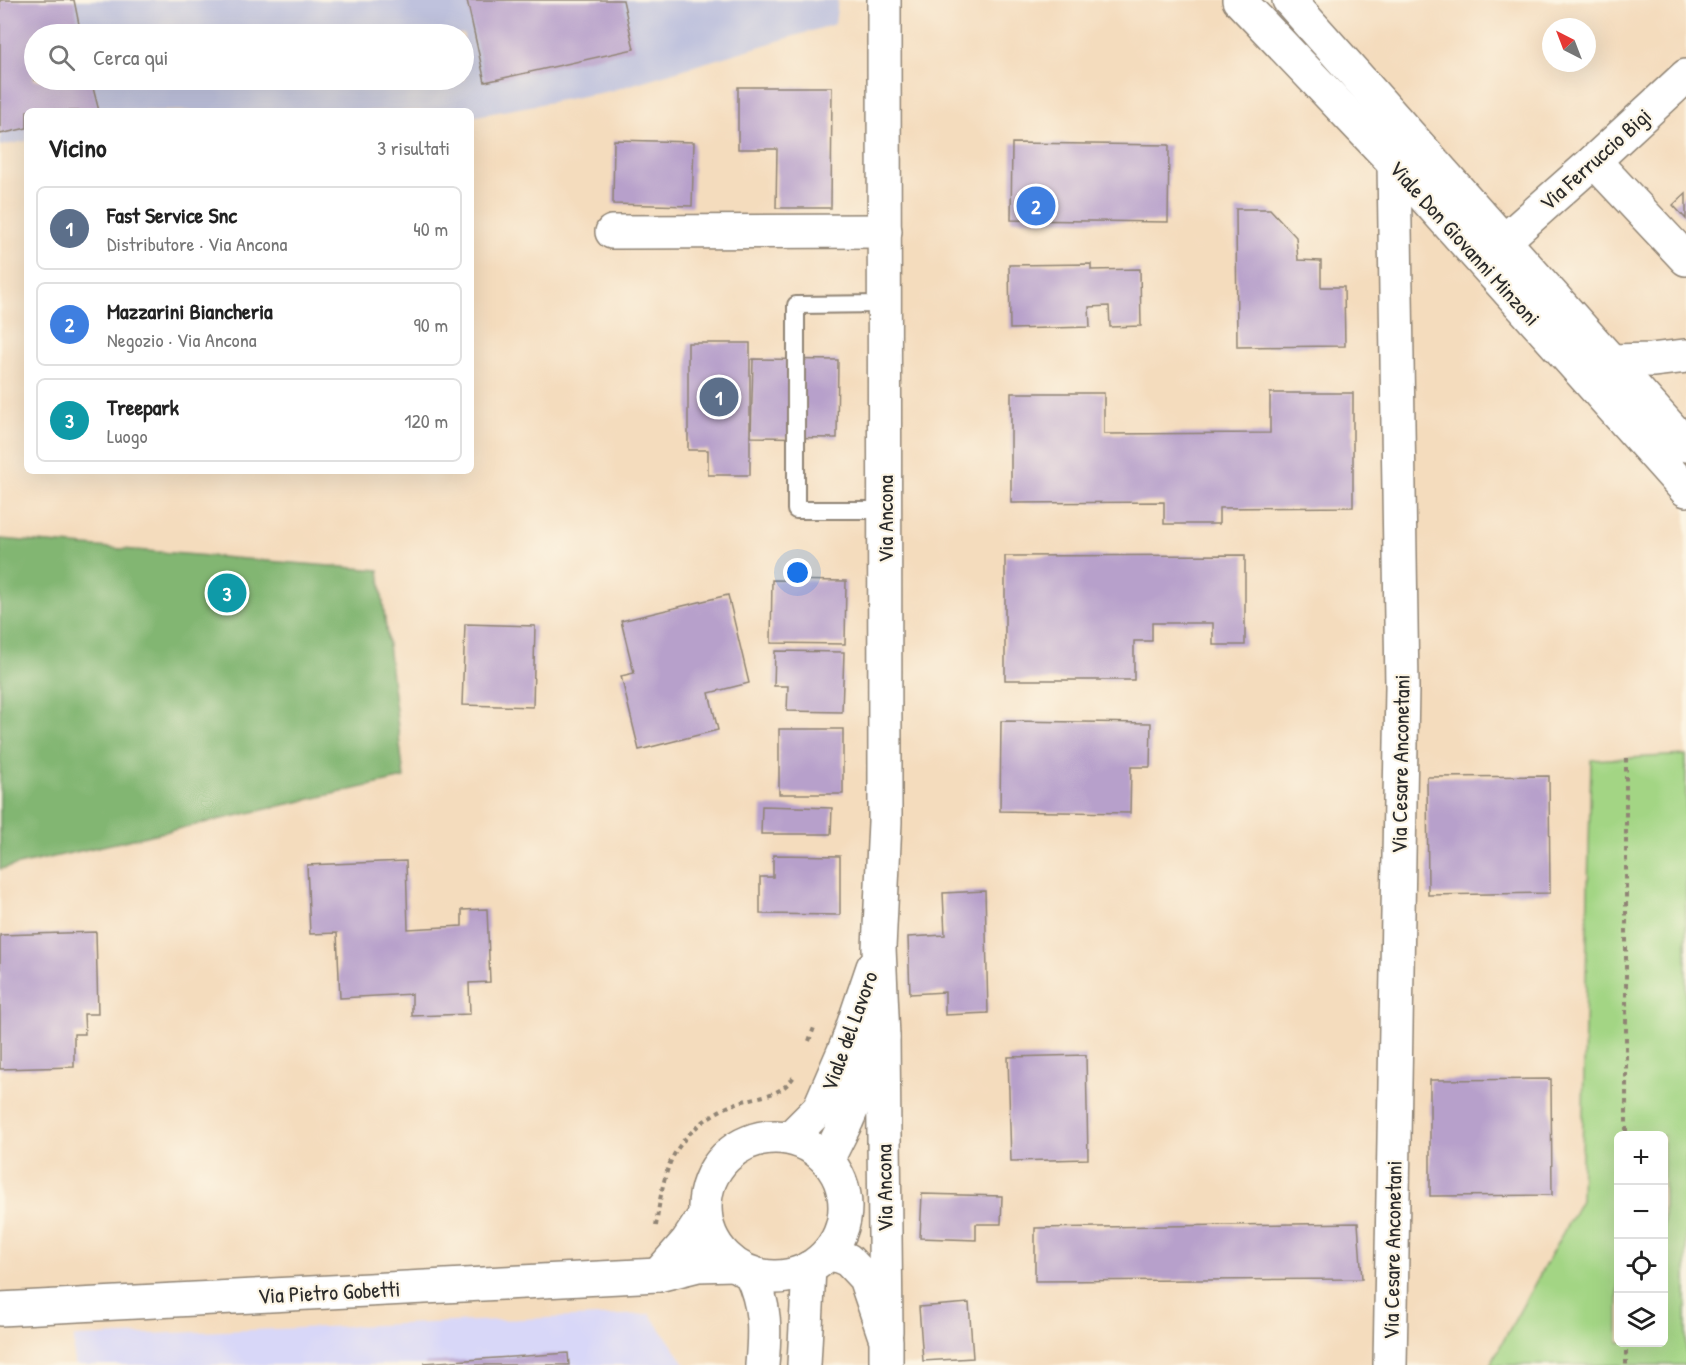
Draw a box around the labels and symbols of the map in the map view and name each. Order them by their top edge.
north arrow [1542,18,1596,72]
street label: Via Ferruccio Bigi [1533,101,1657,217]
street label: Viale Don Giovanni Minzoni [1383,154,1547,332]
pin: 2 [1016,184,1056,228]
pin: 1 [700,374,738,420]
street label: Via Ancona [870,475,900,563]
your location [783,558,812,587]
pin: 3 [208,570,246,616]
street label: Via Cesare Anconetani [1383,674,1417,854]
street label: Viale del Lavoro [813,967,885,1095]
street label: Via Ancona [868,1144,900,1232]
street label: Via Cesare Anconetani [1375,1160,1409,1340]
street label: Via Pietro Gobetti [257,1273,401,1311]

